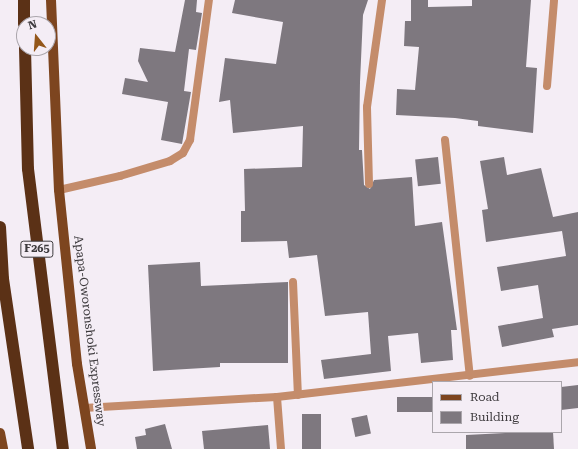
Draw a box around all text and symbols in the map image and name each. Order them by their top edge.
north arrow [16,16,56,56]
text: N [27,18,39,32]
street label: Apapa-Oworonshoki Expressway [70,235,108,427]
road number: F265 [20,240,54,258]
legend [432,381,562,433]
text: Road [470,390,499,404]
text: Building [470,410,519,424]

